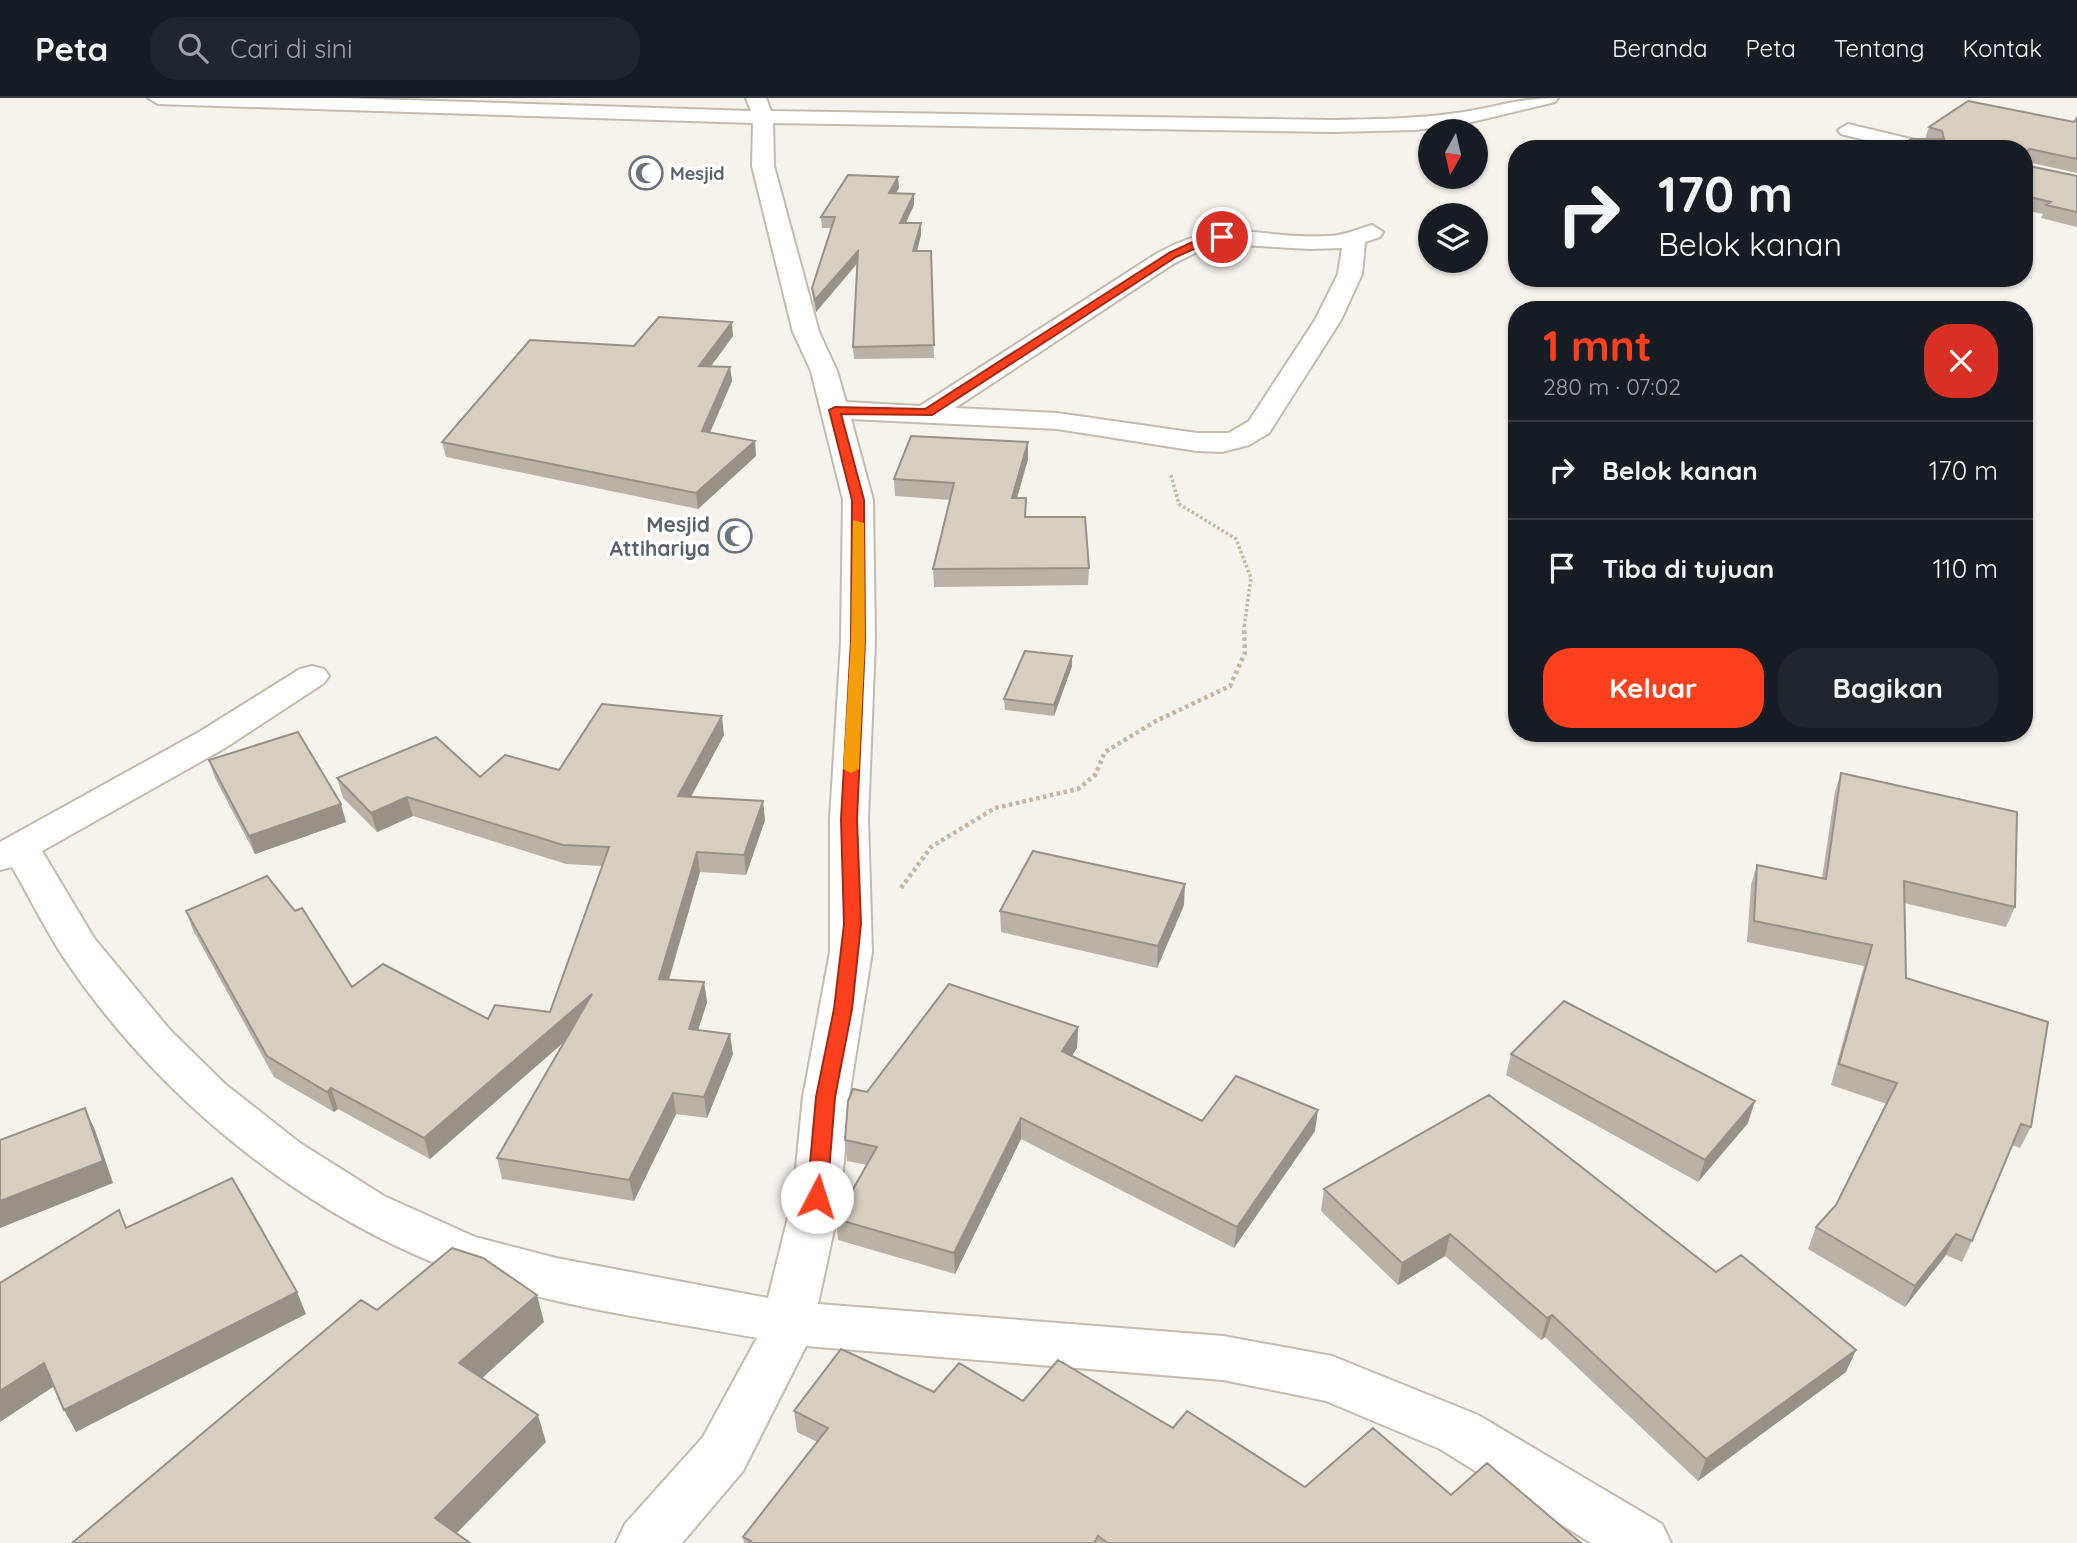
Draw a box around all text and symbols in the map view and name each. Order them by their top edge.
search box [150,17,640,80]
text: Peta [35,28,108,69]
icon: search [174,29,212,67]
text: Cari di sini [230,32,352,65]
text: Beranda [1612,33,1708,63]
text: Peta [1746,33,1796,63]
text: Tentang [1834,33,1924,63]
text: Kontak [1962,33,2042,63]
north arrow [1418,119,1488,189]
map controls [1418,119,1488,273]
mosque icon: Mesjid [627,154,665,192]
place label: Mesjid [670,162,725,185]
text: 170 m [1658,163,1793,224]
icon: right [1543,168,1634,259]
button: layers [1418,203,1488,273]
pin [1192,207,1252,267]
icon: arrive [1203,218,1241,256]
text: Belok kanan [1658,224,1842,264]
text: 1 mnt [1543,319,1652,372]
button: close [1924,324,1998,398]
text: 280 m · 07:02 [1543,372,1681,401]
icon: right [1543,451,1581,489]
text: Belok kanan [1602,454,1758,487]
text: 170 m [1929,454,1998,487]
place label: Mesjid Attihariya [609,511,710,561]
mosque icon: Mesjid Attihariya [716,517,754,555]
icon: arrive [1543,549,1581,587]
text: Tiba di tujuan [1602,552,1774,585]
text: 110 m [1932,552,1998,585]
button: Keluar [1543,648,1764,728]
button: Bagikan [1778,648,1998,728]
position arrow [780,1160,854,1234]

